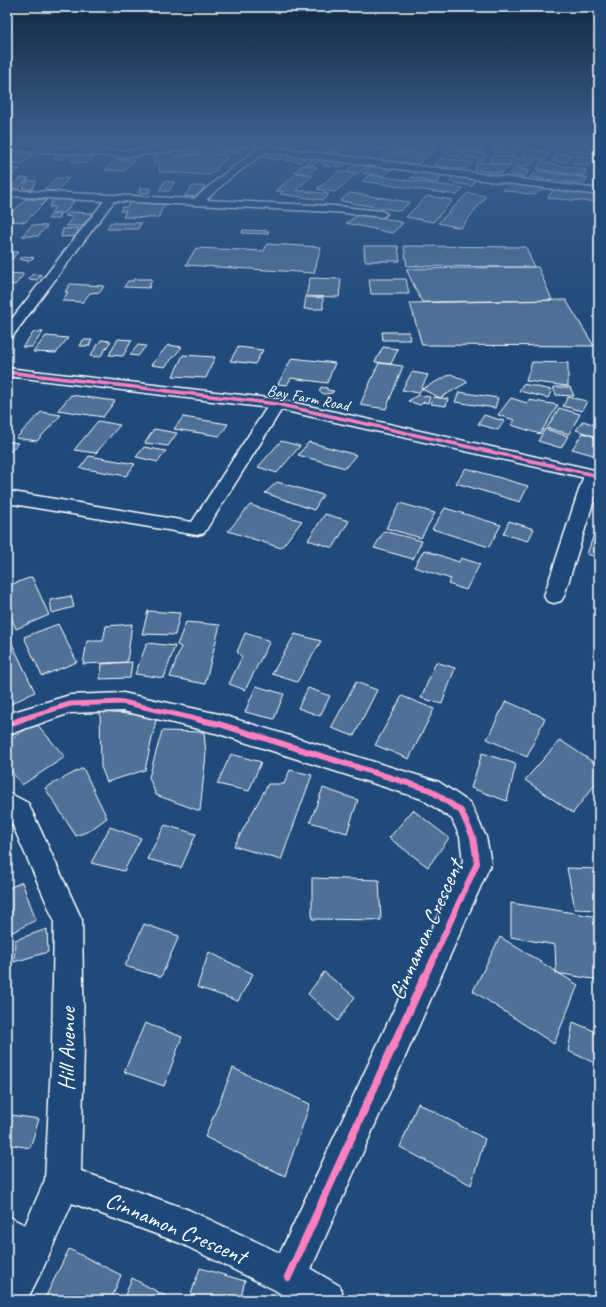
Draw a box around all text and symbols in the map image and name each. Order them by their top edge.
street label: Bay Farm Road [265,380,353,416]
street label: Cinnamon Crescent [382,852,471,1004]
street label: Hill Avenue [52,1005,82,1091]
street label: Cinnamon Crescent [101,1185,254,1272]

